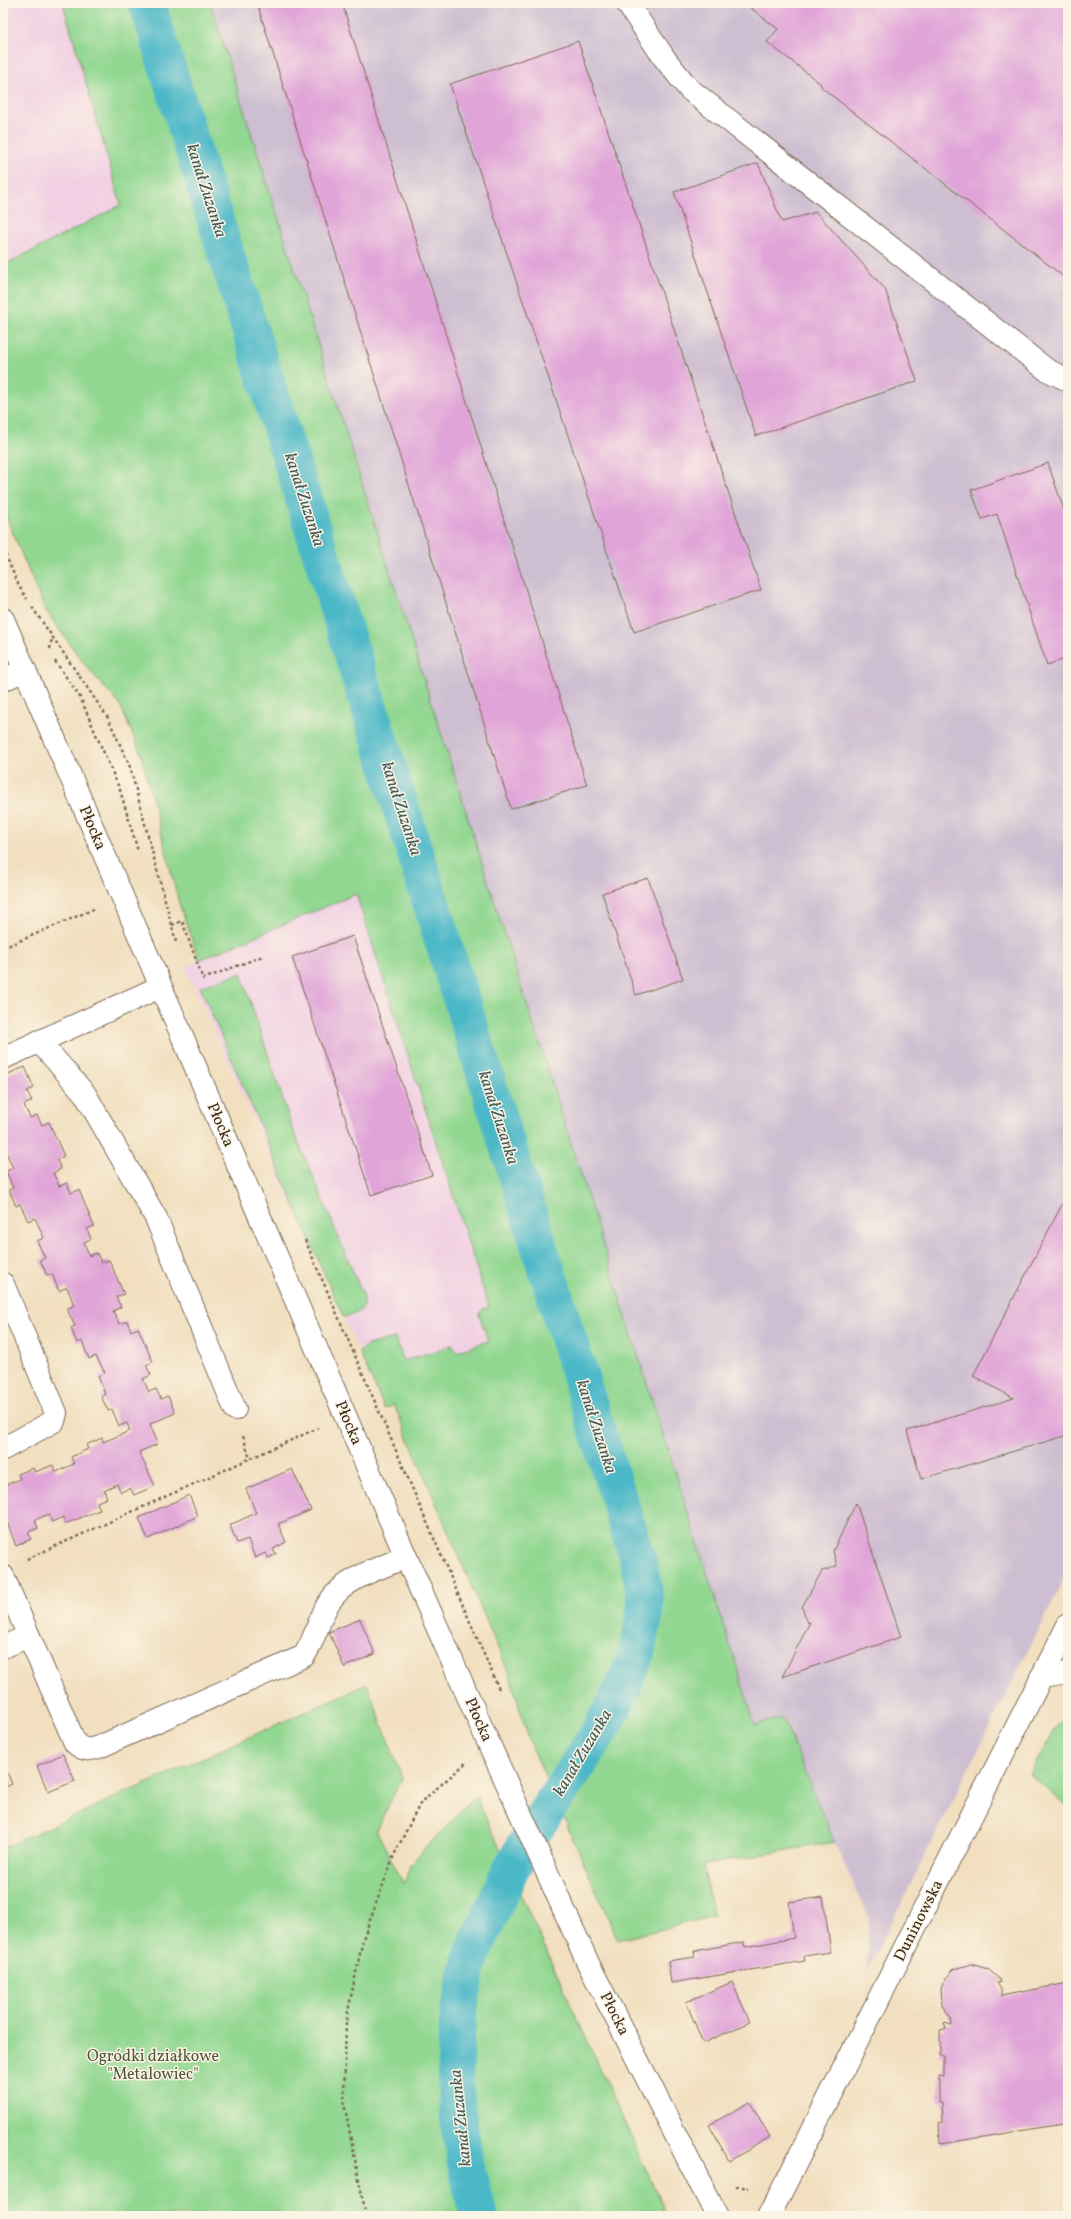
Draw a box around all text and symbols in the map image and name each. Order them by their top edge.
water label: kanał Zuzanka [180,141,232,241]
water label: kanał Zuzanka [278,450,330,550]
water label: kanał Zuzanka [375,759,427,859]
street label: Płocka [73,803,111,854]
water label: kanał Zuzanka [472,1068,524,1168]
street label: Płocka [201,1100,239,1151]
water label: kanał Zuzanka [570,1377,622,1477]
street label: Płocka [329,1398,367,1449]
street label: Płocka [459,1694,497,1746]
water label: kanał Zuzanka [548,1705,618,1801]
street label: Duninowska [889,1876,949,1966]
street label: Płocka [594,1988,634,2040]
park label: Ogródki działkowe "Metalowiec" [87,2046,219,2086]
water label: kanał Zuzanka [444,2068,478,2168]

